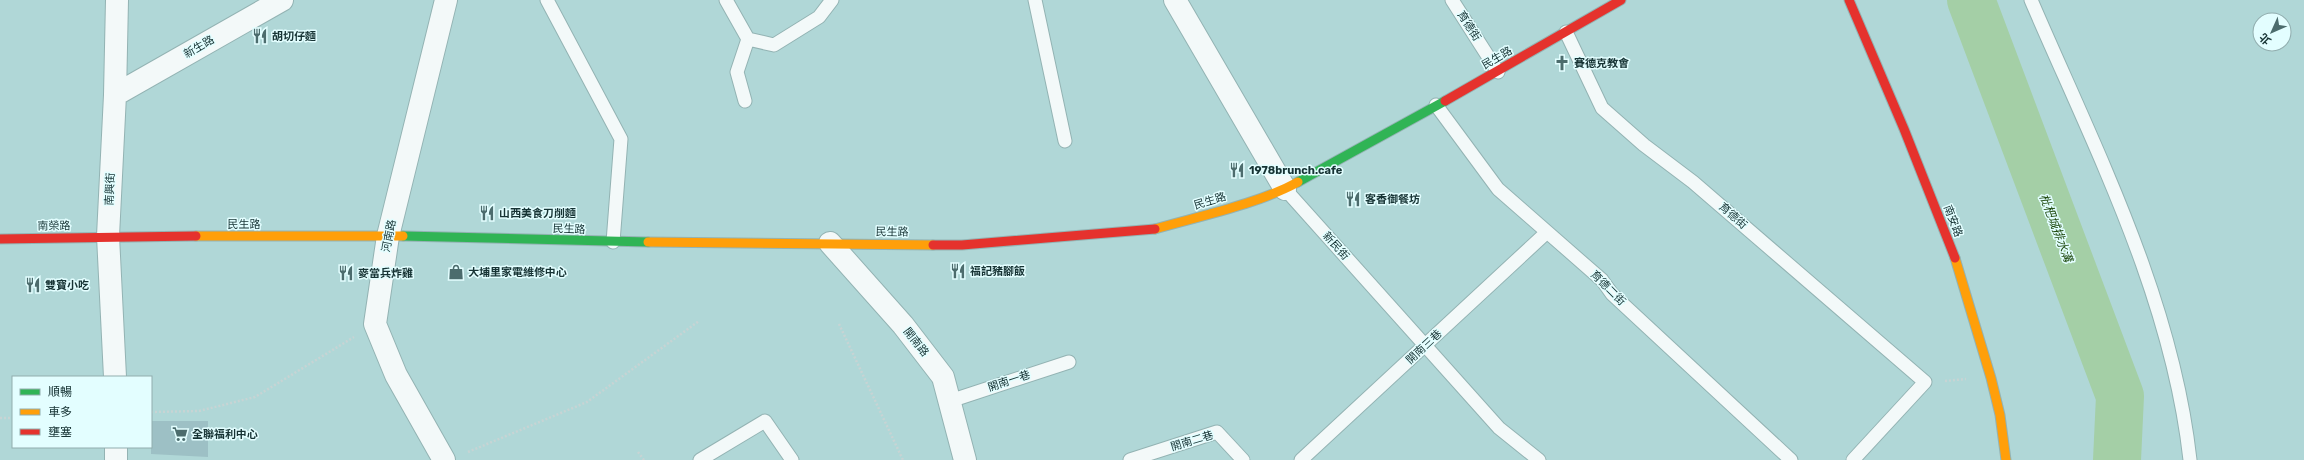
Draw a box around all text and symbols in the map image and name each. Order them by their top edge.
street label: 育德街 [1455,9,1483,43]
north arrow [2252,12,2292,52]
restaurant icon: 胡切仔麵 [251,27,269,45]
place label: 胡切仔麵 [272,30,316,43]
text: 北 [2257,30,2274,47]
street label: 新生路 [181,33,217,61]
street label: 民生路 [1479,44,1515,72]
church icon: 賽德克教會 [1553,54,1571,72]
place label: 賽德克教會 [1574,57,1629,70]
restaurant icon: 1978brunch.cafe [1228,161,1246,179]
place label: 1978brunch.cafe [1249,164,1343,177]
street label: 南興街 [103,172,117,206]
street label: 民生路 [1192,190,1228,212]
restaurant icon: 客香御餐坊 [1344,190,1362,208]
water label: 枇杷城排水溝 [2037,192,2076,266]
place label: 客香御餐坊 [1365,193,1420,206]
street label: 育德街 [1716,200,1750,232]
street label: 南安路 [1941,203,1965,239]
restaurant icon: 山西美食刀削麵 [478,204,496,222]
place label: 山西美食刀削麵 [499,207,576,220]
street label: 民生路 [228,218,261,231]
street label: 南榮路 [37,219,71,233]
street label: 河南路 [379,219,399,253]
street label: 民生路 [552,222,586,236]
street label: 民生路 [875,225,909,239]
street label: 新民街 [1320,229,1352,263]
restaurant icon: 福記豬腳飯 [949,262,967,280]
shop icon: 大埔里家電維修中心 [447,263,465,281]
restaurant icon: 麥當兵炸雞 [337,264,355,282]
place label: 福記豬腳飯 [970,265,1025,278]
place label: 大埔里家電維修中心 [468,266,567,279]
place label: 麥當兵炸雞 [358,267,413,280]
street label: 育德二街 [1588,268,1628,308]
restaurant icon: 雙寶小吃 [24,276,42,294]
place label: 雙寶小吃 [45,279,89,292]
street label: 開南路 [901,325,931,359]
street label: 開南三巷 [1403,327,1445,367]
street label: 開南一巷 [986,368,1032,394]
legend [12,376,152,448]
text: 順暢 [48,385,72,399]
text: 車多 [48,405,72,419]
text: 壅塞 [48,425,72,439]
supermarket icon: 全聯福利中心 [171,425,189,443]
place label: 全聯福利中心 [192,428,258,441]
street label: 開南二巷 [1169,428,1215,454]

